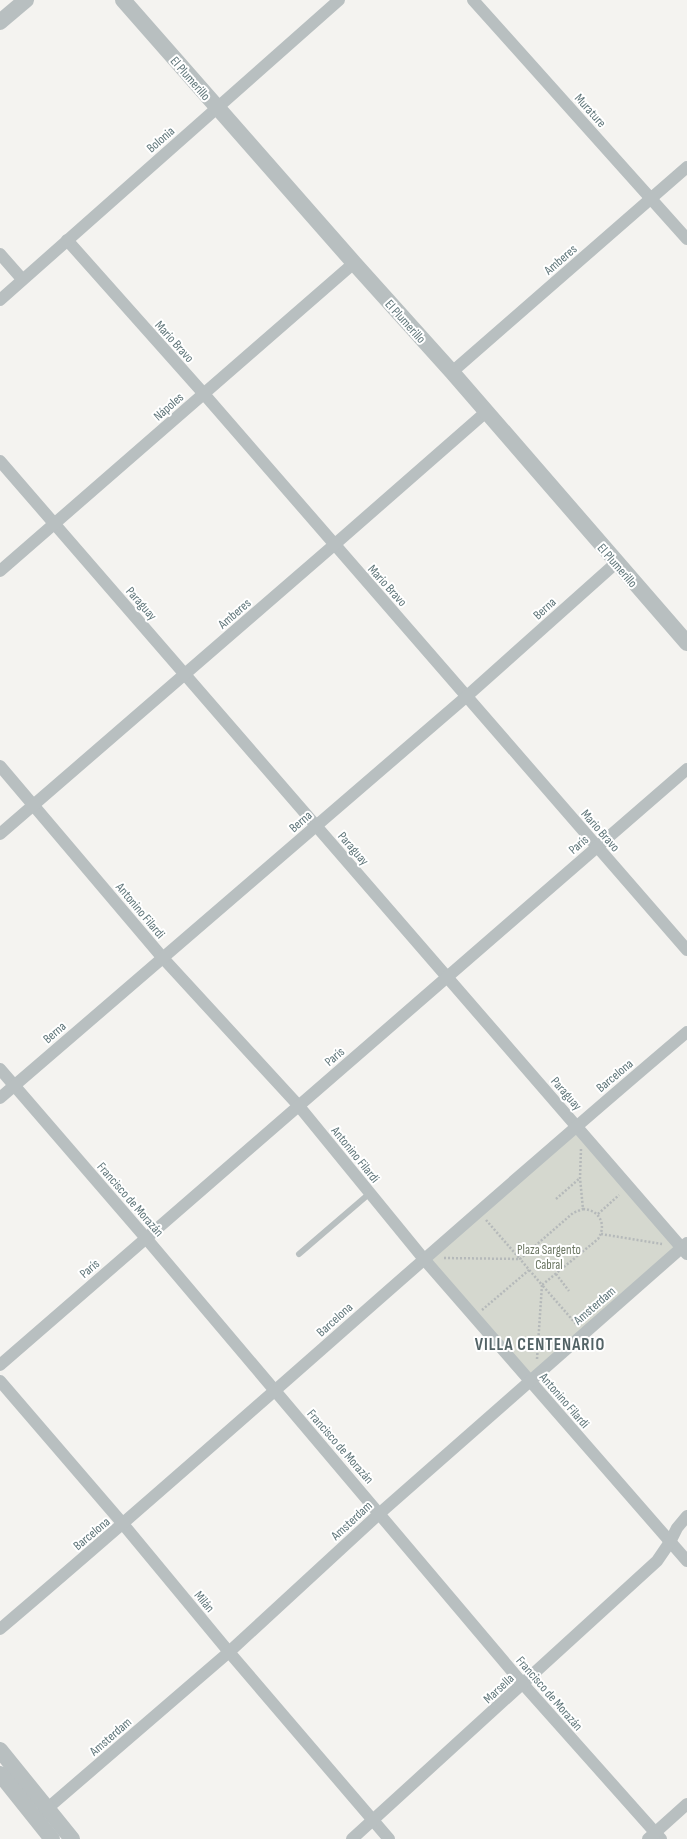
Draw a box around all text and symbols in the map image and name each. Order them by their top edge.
street label: El Plumerillo [167,53,214,104]
street label: Murature [571,91,610,131]
street label: Bolonia [143,123,178,156]
street label: Amberes [540,241,581,279]
street label: El Plumerillo [382,297,429,347]
street label: Mario Bravo [151,317,197,366]
street label: Nápoles [150,389,187,424]
street label: El Plumerillo [594,540,641,591]
street label: Mario Bravo [364,561,410,610]
street label: Paraguay [122,584,160,624]
street label: Berna [530,594,559,623]
street label: Amberes [214,595,255,633]
street label: Mario Bravo [578,806,623,855]
street label: Berna [286,807,315,836]
street label: Paraguay [334,829,372,869]
street label: París [565,832,592,858]
street label: Antonino Filardi [112,879,168,942]
street label: Berna [40,1018,69,1047]
street label: París [321,1044,348,1070]
street label: Barcelona [593,1056,636,1096]
street label: Paraguay [547,1074,585,1114]
street label: Antonino Filardi [327,1122,383,1186]
street label: Francisco de Morazán [94,1159,167,1240]
park label: Plaza Sargento Cabral [517,1242,581,1273]
street label: París [76,1256,103,1282]
street label: Amsterdam [570,1283,619,1329]
street label: Barcelona [313,1299,356,1340]
district label: VILLA CENTENARIO [475,1335,605,1355]
street label: Antonino Filardi [535,1369,593,1432]
street label: Francisco de Morazán [304,1406,377,1487]
street label: Amsterdam [327,1498,376,1544]
street label: Barcelona [70,1514,113,1554]
street label: Milán [191,1588,218,1616]
street label: Francisco de Morazán [513,1653,586,1734]
street label: Marsella [480,1671,517,1707]
street label: Amsterdam [86,1714,135,1760]

